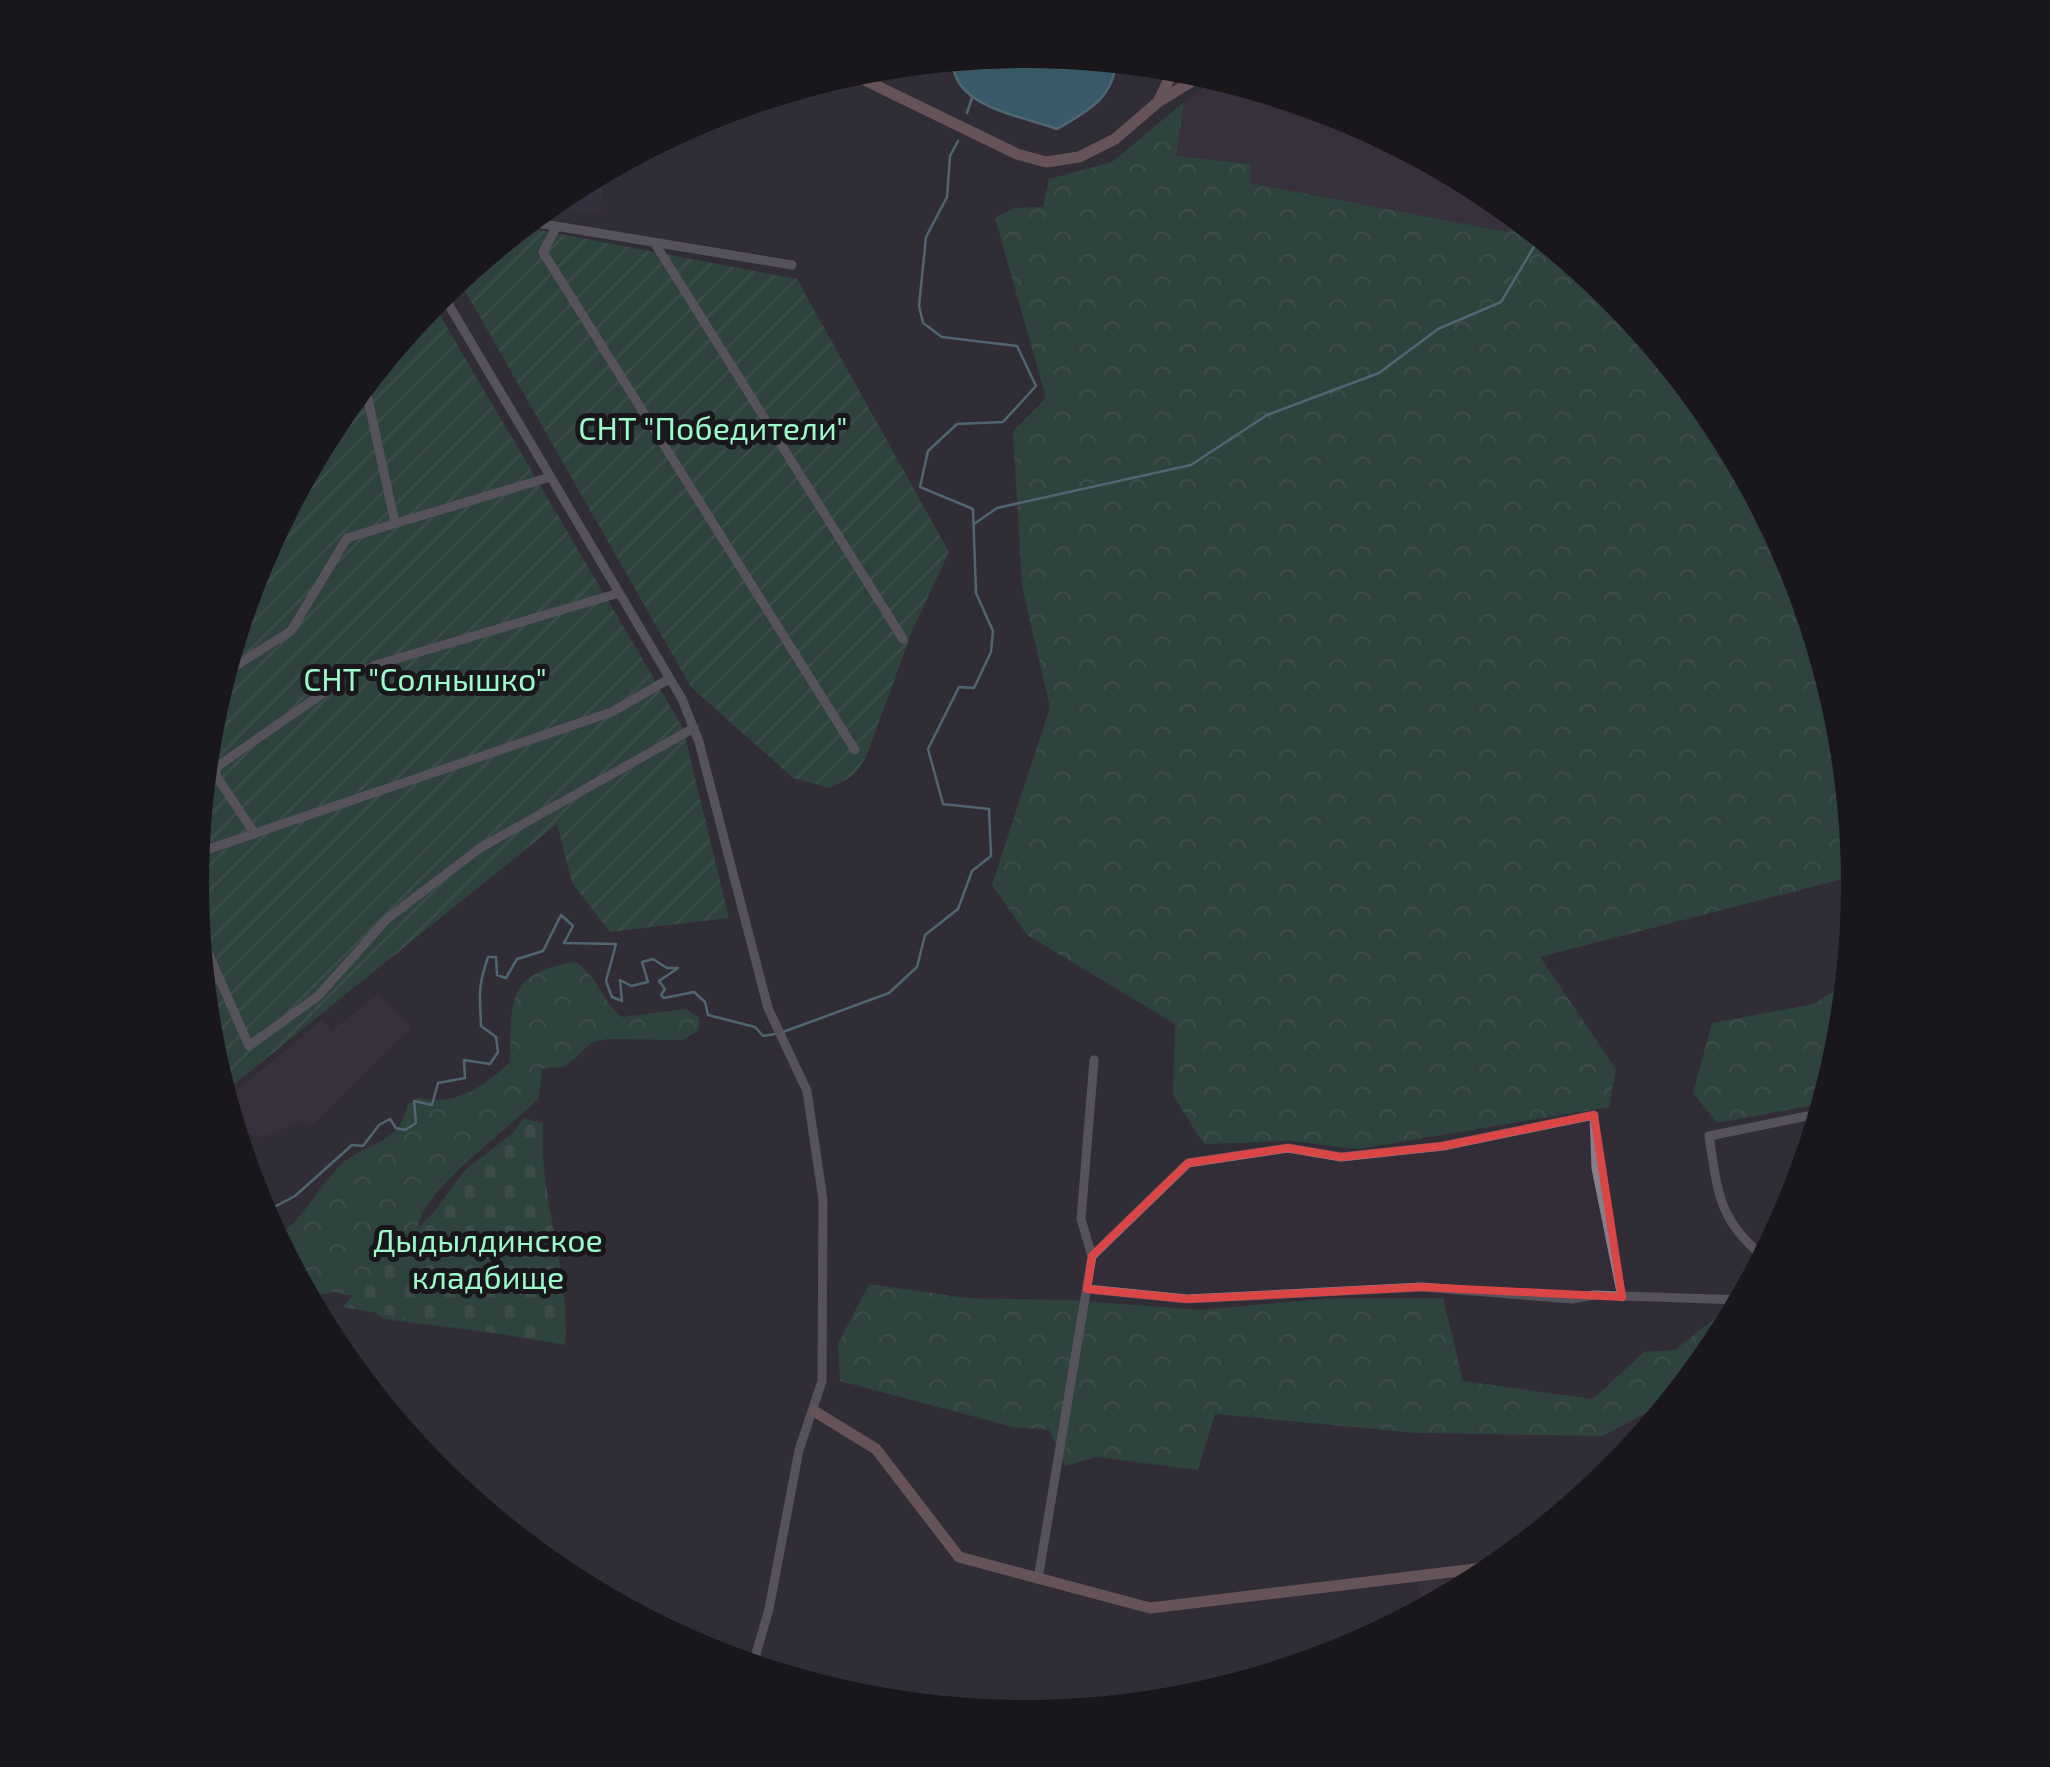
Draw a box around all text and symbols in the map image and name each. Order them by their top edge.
park label: СНТ "Победители" [578,408,848,446]
park label: СНТ "Солнышко" [303,659,547,697]
park label: Дыдылдинское кладбище [373,1220,603,1295]

